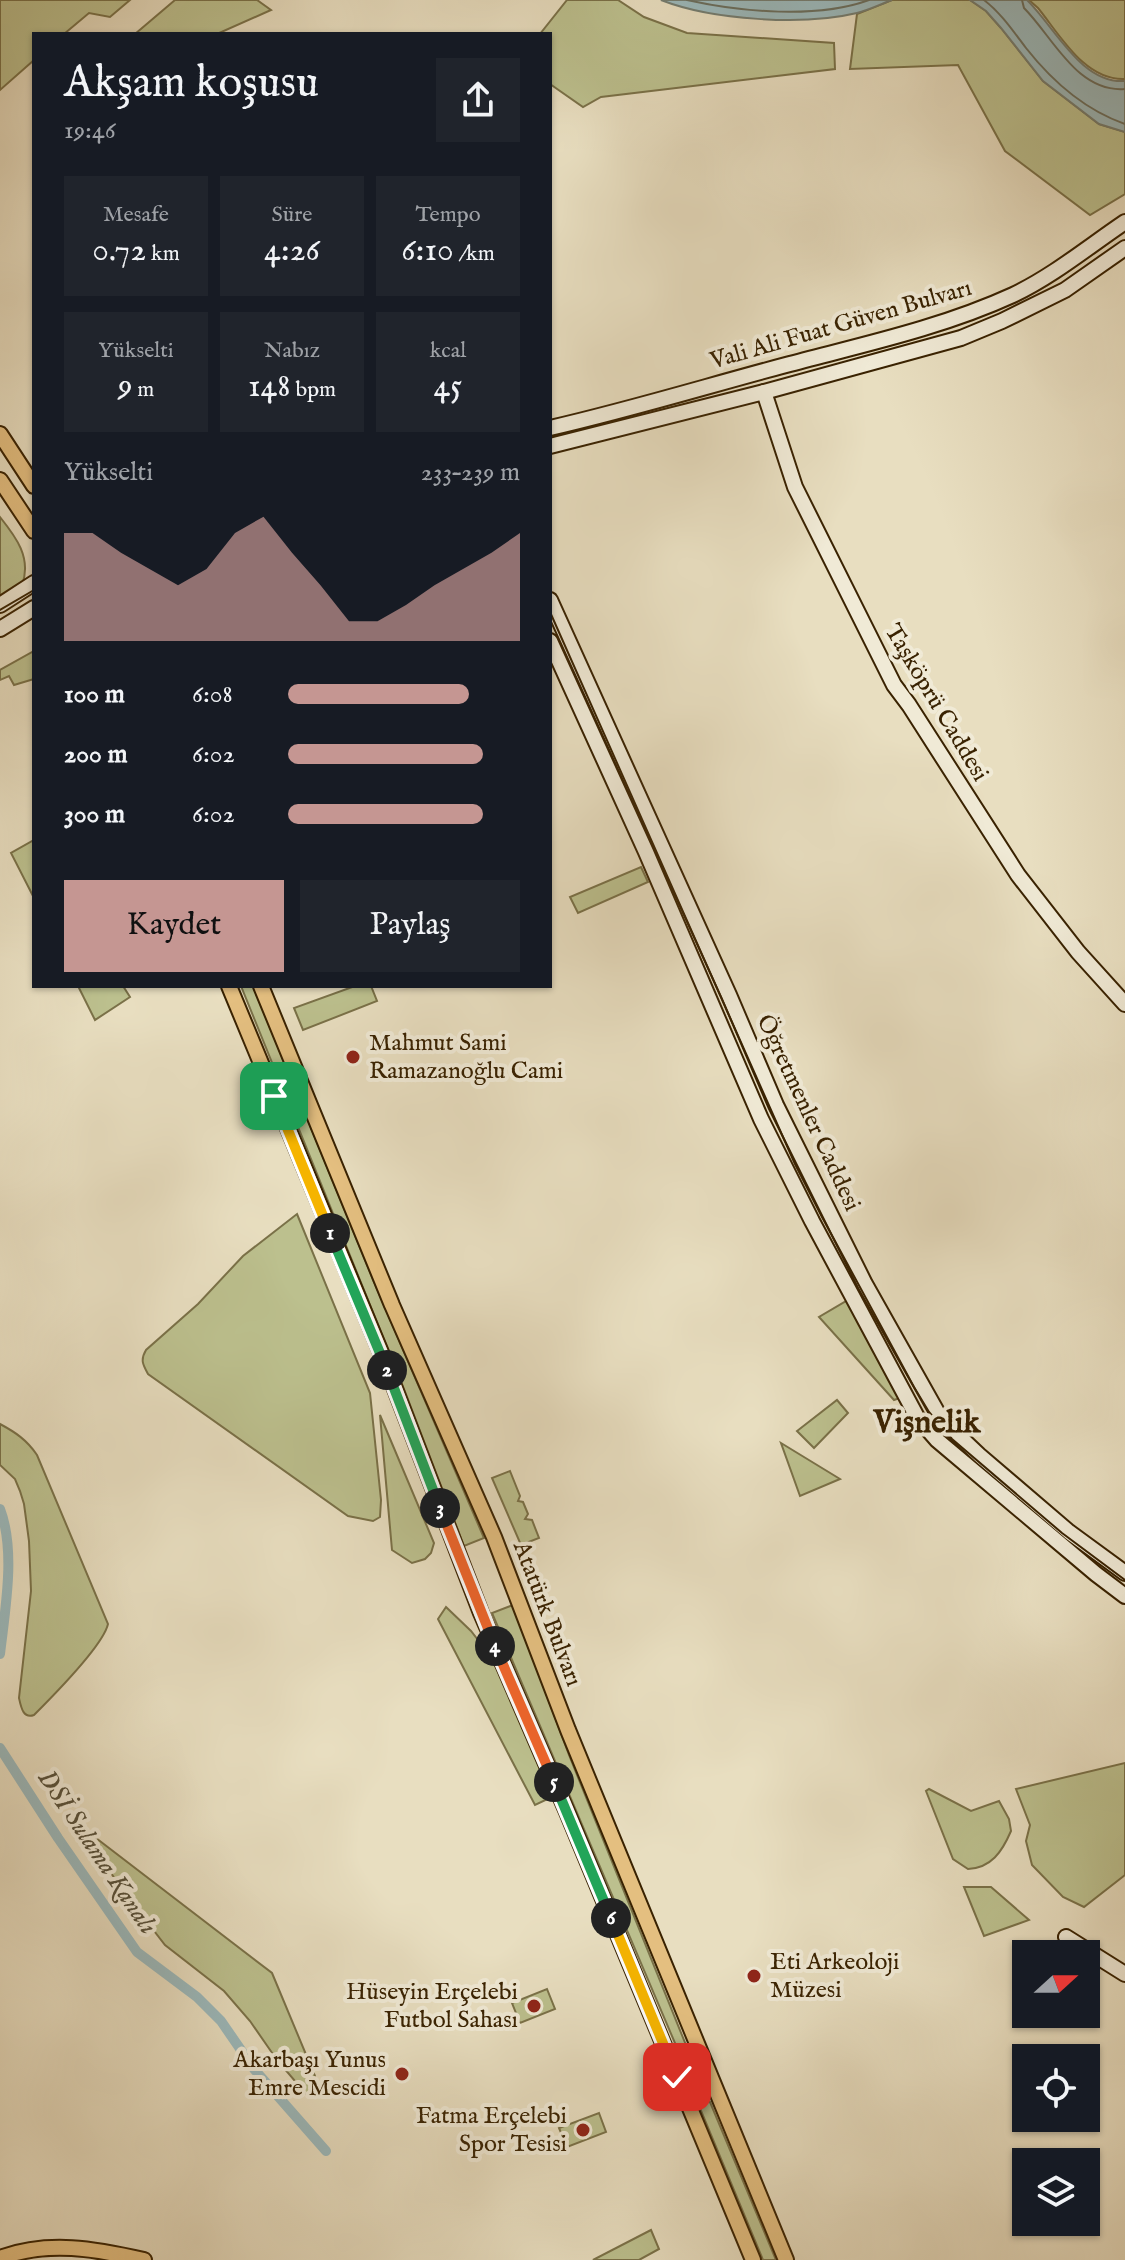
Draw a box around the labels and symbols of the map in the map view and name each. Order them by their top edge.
street label: Vali Ali Fuat Güven Bulvarı [706,273,975,377]
street label: Taşköprü Caddesi [877,619,995,787]
street label: Öğretmenler Caddesi [749,1010,867,1216]
place label: Mahmut Sami Ramazanoğlu Cami [369,1028,563,1087]
marker: Mahmut Sami Ramazanoğlu Cami [344,1048,362,1066]
pin [240,1062,308,1130]
pin: 1 [310,1213,350,1253]
pin: 2 [367,1350,407,1390]
district label: Vişnelik [873,1403,981,1444]
pin: 3 [420,1488,460,1528]
street label: Atatürk Bulvarı [505,1536,589,1691]
pin: 4 [475,1626,515,1666]
pin: 5 [534,1762,574,1802]
water label: DSİ Sulama Kanalı [30,1763,164,1941]
pin: 6 [591,1898,631,1938]
north arrow [1012,1940,1100,2028]
place label: Eti Arkeoloji Müzesi [770,1947,899,2006]
marker: Eti Arkeoloji Müzesi [745,1967,763,1985]
place label: Hüseyin Erçelebi Futbol Sahası [346,1977,518,2036]
marker: Hüseyin Erçelebi Futbol Sahası [525,1997,543,2015]
pin [643,2043,711,2111]
place label: Akarbaşı Yunus Emre Mescidi [232,2045,386,2104]
marker: Akarbaşı Yunus Emre Mescidi [393,2065,411,2083]
place label: Fatma Erçelebi Spor Tesisi [416,2101,567,2160]
marker: Fatma Erçelebi Spor Tesisi [574,2121,592,2139]

